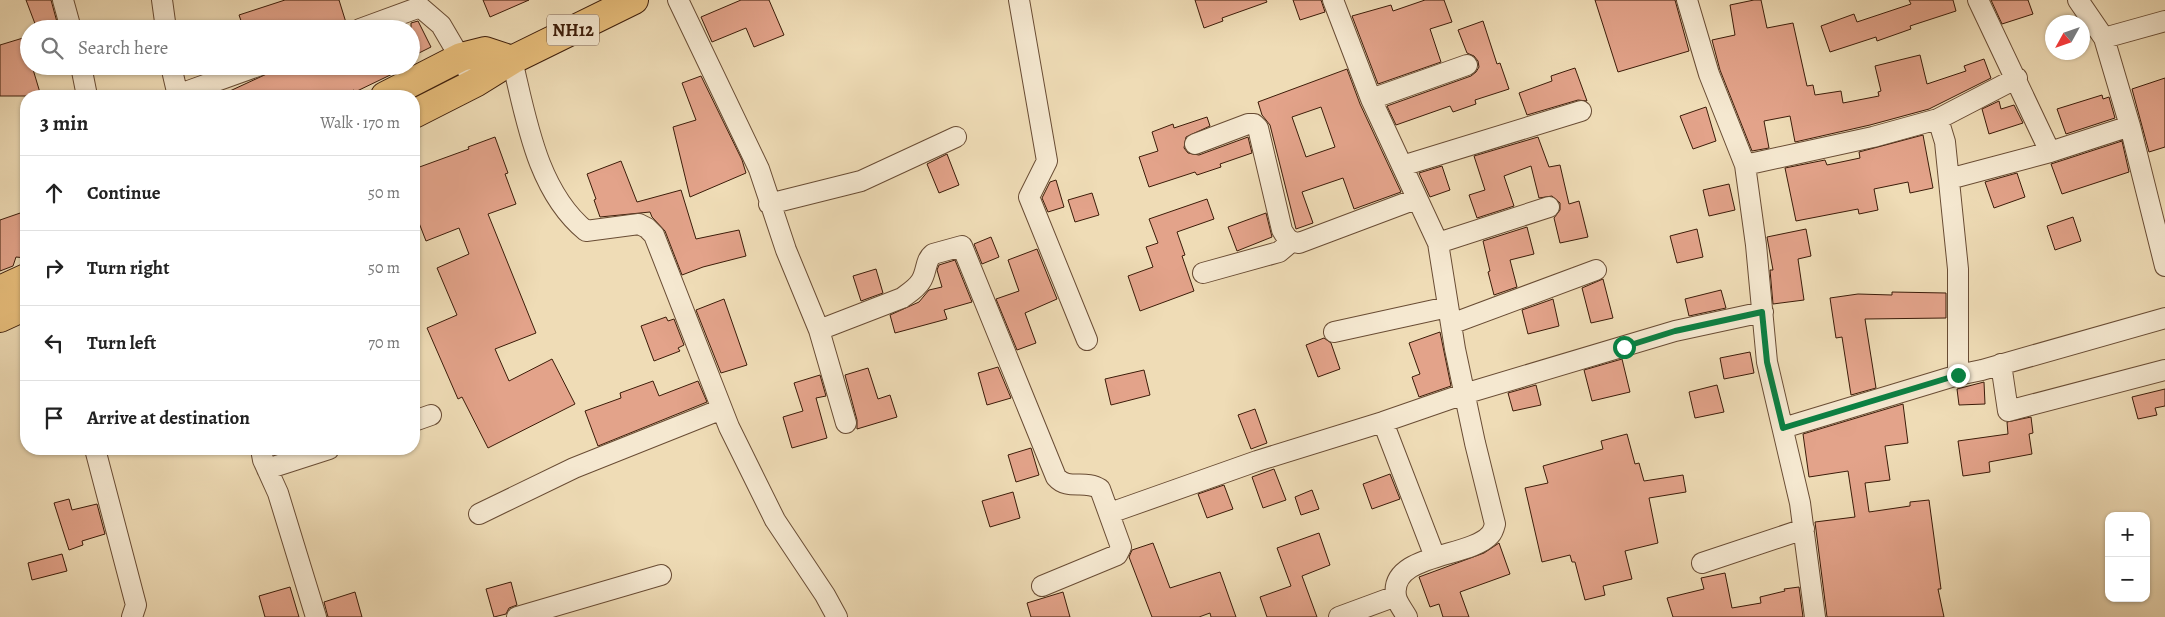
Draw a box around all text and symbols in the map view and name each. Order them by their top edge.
road number: NH12 [547,14,599,46]
north arrow [2045,15,2090,60]
search box [20,20,420,75]
icon: search [38,34,66,62]
text: Search here [78,35,168,61]
text: 3 min [40,109,88,137]
text: Walk · 170 m [320,112,400,134]
icon: ahead [40,179,68,207]
text: Continue [87,180,161,206]
text: 50 m [368,182,400,204]
icon: right [40,254,68,282]
text: Turn right [87,255,169,281]
text: 50 m [368,257,400,279]
icon: left [40,329,68,357]
text: Turn left [87,330,156,356]
text: 70 m [368,332,400,354]
route start [1613,336,1636,359]
route end [1947,364,1970,387]
icon: arrive [40,404,68,432]
text: Arrive at destination [87,405,250,431]
map controls [2105,512,2150,602]
button: + [2105,512,2150,557]
button: − [2105,557,2150,602]

